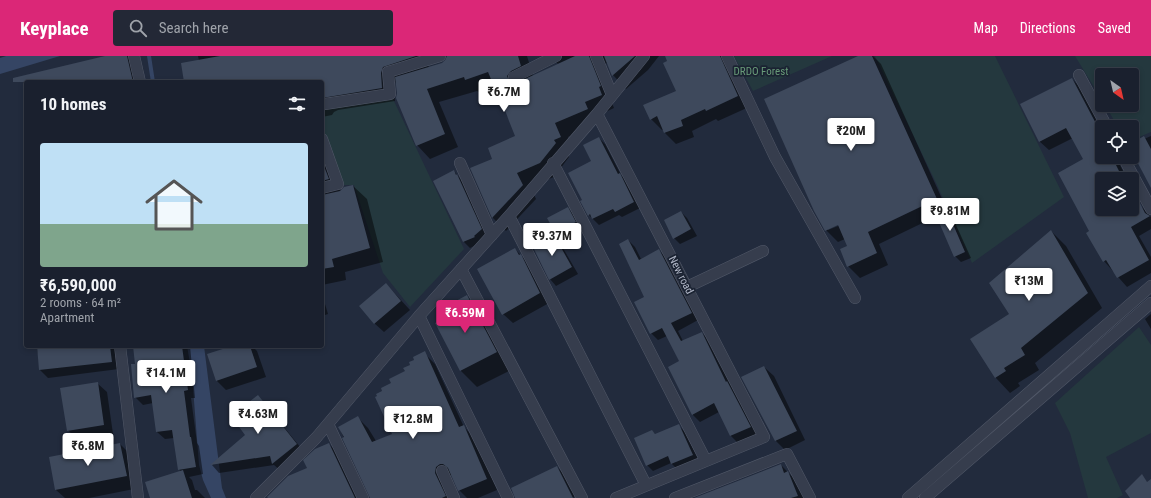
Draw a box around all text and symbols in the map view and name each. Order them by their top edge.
search box [113,10,393,46]
text: Keyplace [20,17,89,40]
icon: search [127,17,149,39]
text: Search here [159,19,228,37]
text: Map [974,20,998,36]
text: Directions [1020,20,1076,36]
text: Saved [1098,20,1131,36]
park label: DRDO Forest [734,65,788,78]
north arrow [1095,68,1139,112]
map controls [1095,68,1139,216]
pin: ₹6.7M [476,79,532,113]
text: ₹6.7M [488,84,520,99]
icon: filters [286,93,308,115]
text: 10 homes [40,94,106,114]
pin: ₹20M [827,118,875,152]
button: locate [1095,120,1139,164]
text: ₹20M [836,123,866,138]
icon: home [138,169,210,241]
button: layers [1095,172,1139,216]
pin: ₹9.81M [917,198,983,232]
text: ₹9.81M [930,203,970,218]
pin: ₹9.37M [519,223,585,257]
text: ₹9.37M [532,228,572,243]
street label: New road [666,254,696,296]
pin: ₹13M [1005,268,1053,302]
text: ₹13M [1014,273,1044,288]
text: ₹6,590,000 [40,275,117,295]
text: 2 rooms · 64 m² [40,295,121,310]
pin: ₹6.59M [432,300,498,334]
text: ₹6.59M [445,305,485,320]
text: Apartment [40,310,94,325]
pin: ₹14.1M [133,360,199,394]
text: ₹14.1M [146,365,186,380]
pin: ₹4.63M [225,401,291,435]
text: ₹4.63M [238,406,278,421]
pin: ₹12.8M [380,406,446,440]
text: ₹12.8M [393,411,433,426]
pin: ₹6.8M [60,433,116,467]
text: ₹6.8M [72,438,104,453]

